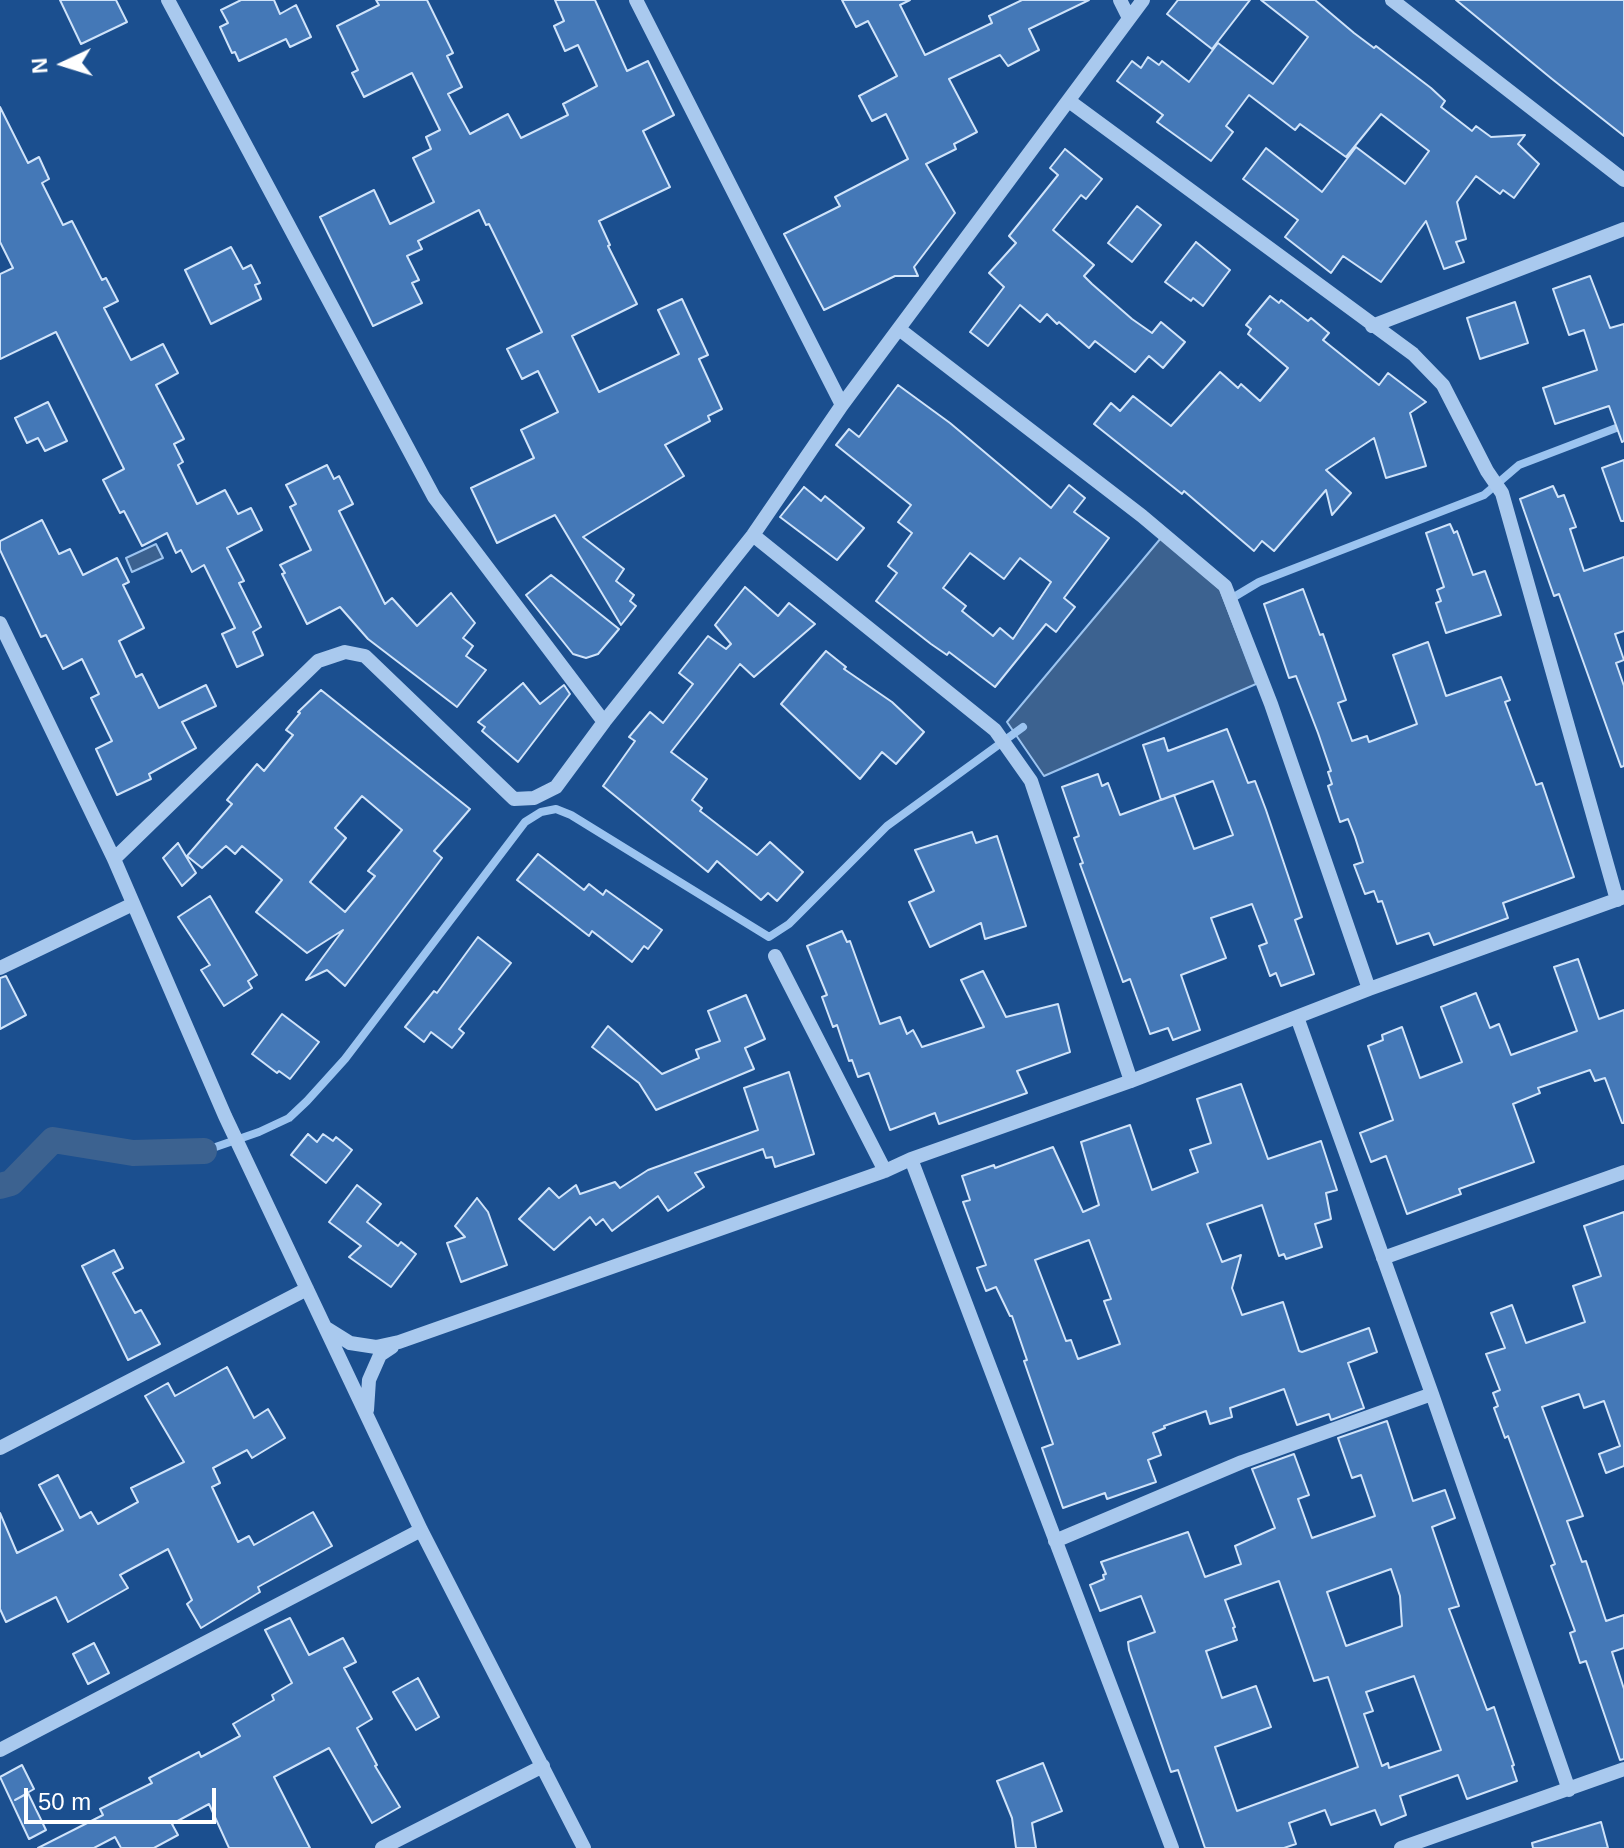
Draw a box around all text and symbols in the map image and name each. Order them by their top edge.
north arrow [24,24,104,104]
text: N [27,57,53,75]
scale bar [28,1772,220,1822]
text: 50 m [38,1788,91,1815]

